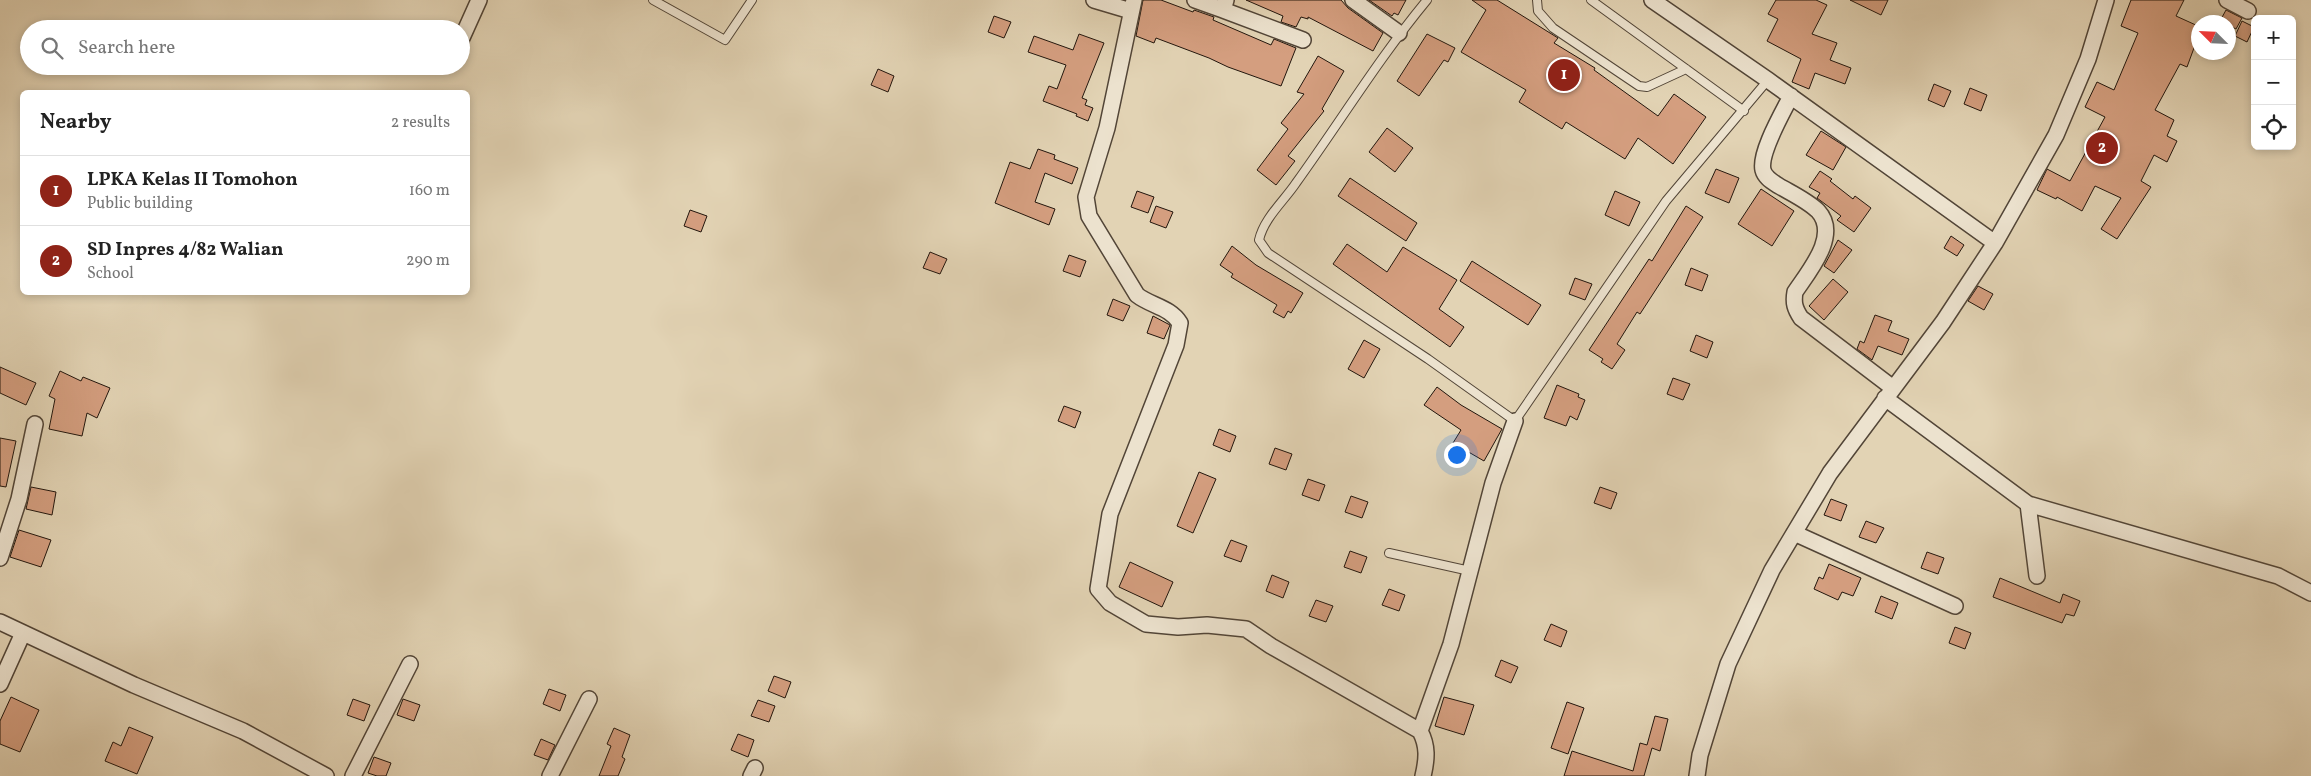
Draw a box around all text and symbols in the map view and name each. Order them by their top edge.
north arrow [2191,15,2236,60]
map controls [2251,15,2296,150]
button: + [2251,15,2296,60]
search box [20,20,470,75]
icon: search [38,34,66,62]
text: Search here [78,35,175,61]
pin: 1 [1548,56,1580,94]
button: − [2251,60,2296,105]
button: locate [2251,105,2296,150]
text: Nearby [40,108,111,137]
text: 2 results [391,112,450,134]
pin: 2 [2086,129,2118,167]
text: LPKA Kelas II Tomohon [87,167,298,193]
text: 1 [53,180,59,202]
text: 160 m [409,180,450,202]
text: Public building [87,193,193,215]
text: SD Inpres 4/82 Walian [87,237,284,263]
text: 2 [52,250,60,272]
text: 290 m [406,250,450,272]
text: School [87,263,134,285]
your location [1444,442,1470,468]

